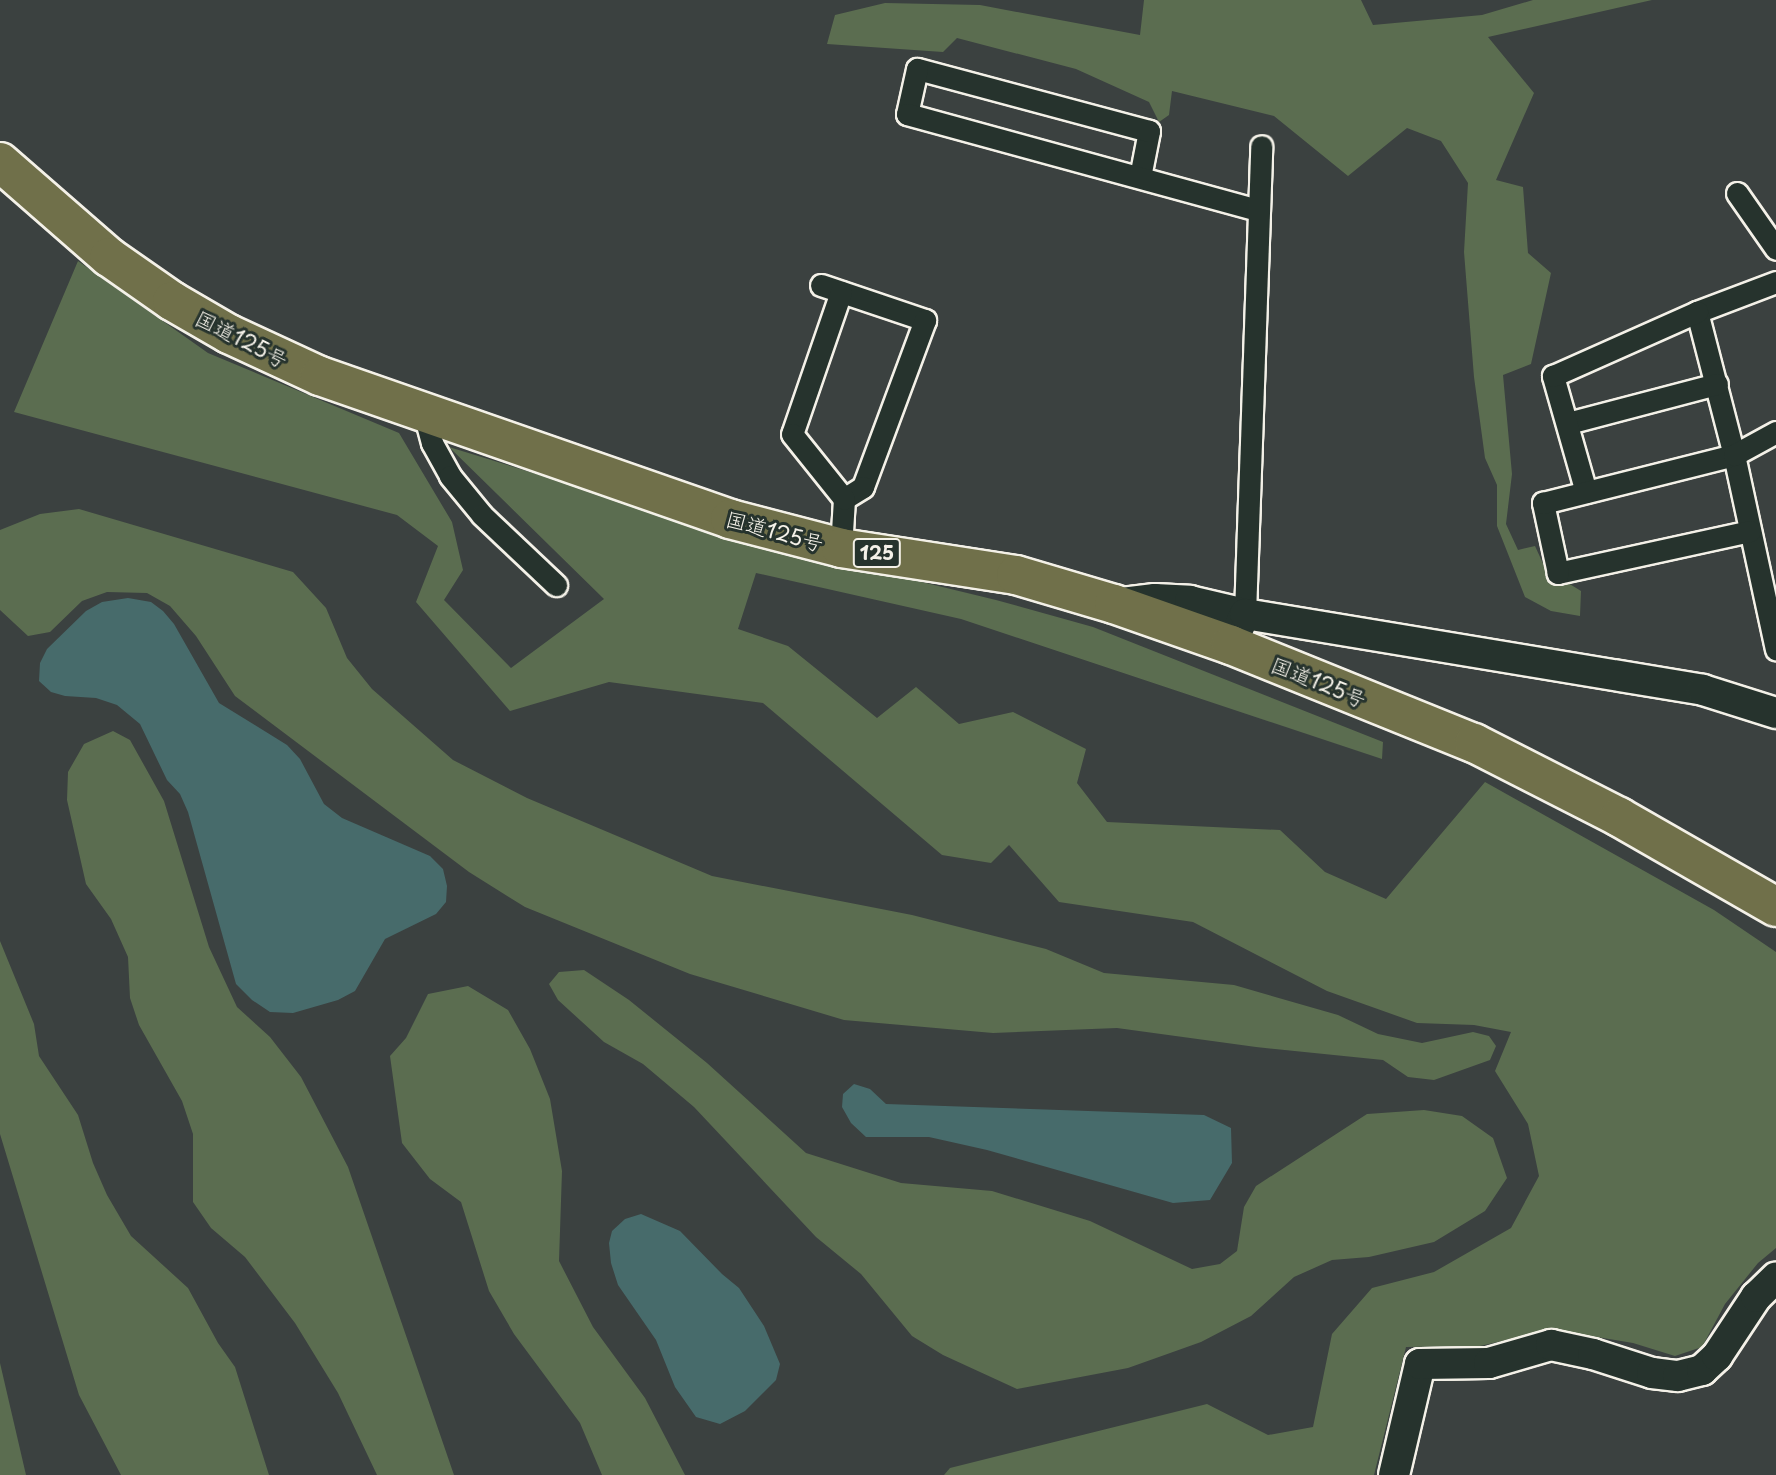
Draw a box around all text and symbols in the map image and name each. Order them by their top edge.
street label: 国道125号 [192,304,292,372]
street label: 国道125号 [723,505,827,555]
road number: 125 [852,538,902,568]
street label: 国道125号 [1268,651,1370,711]

